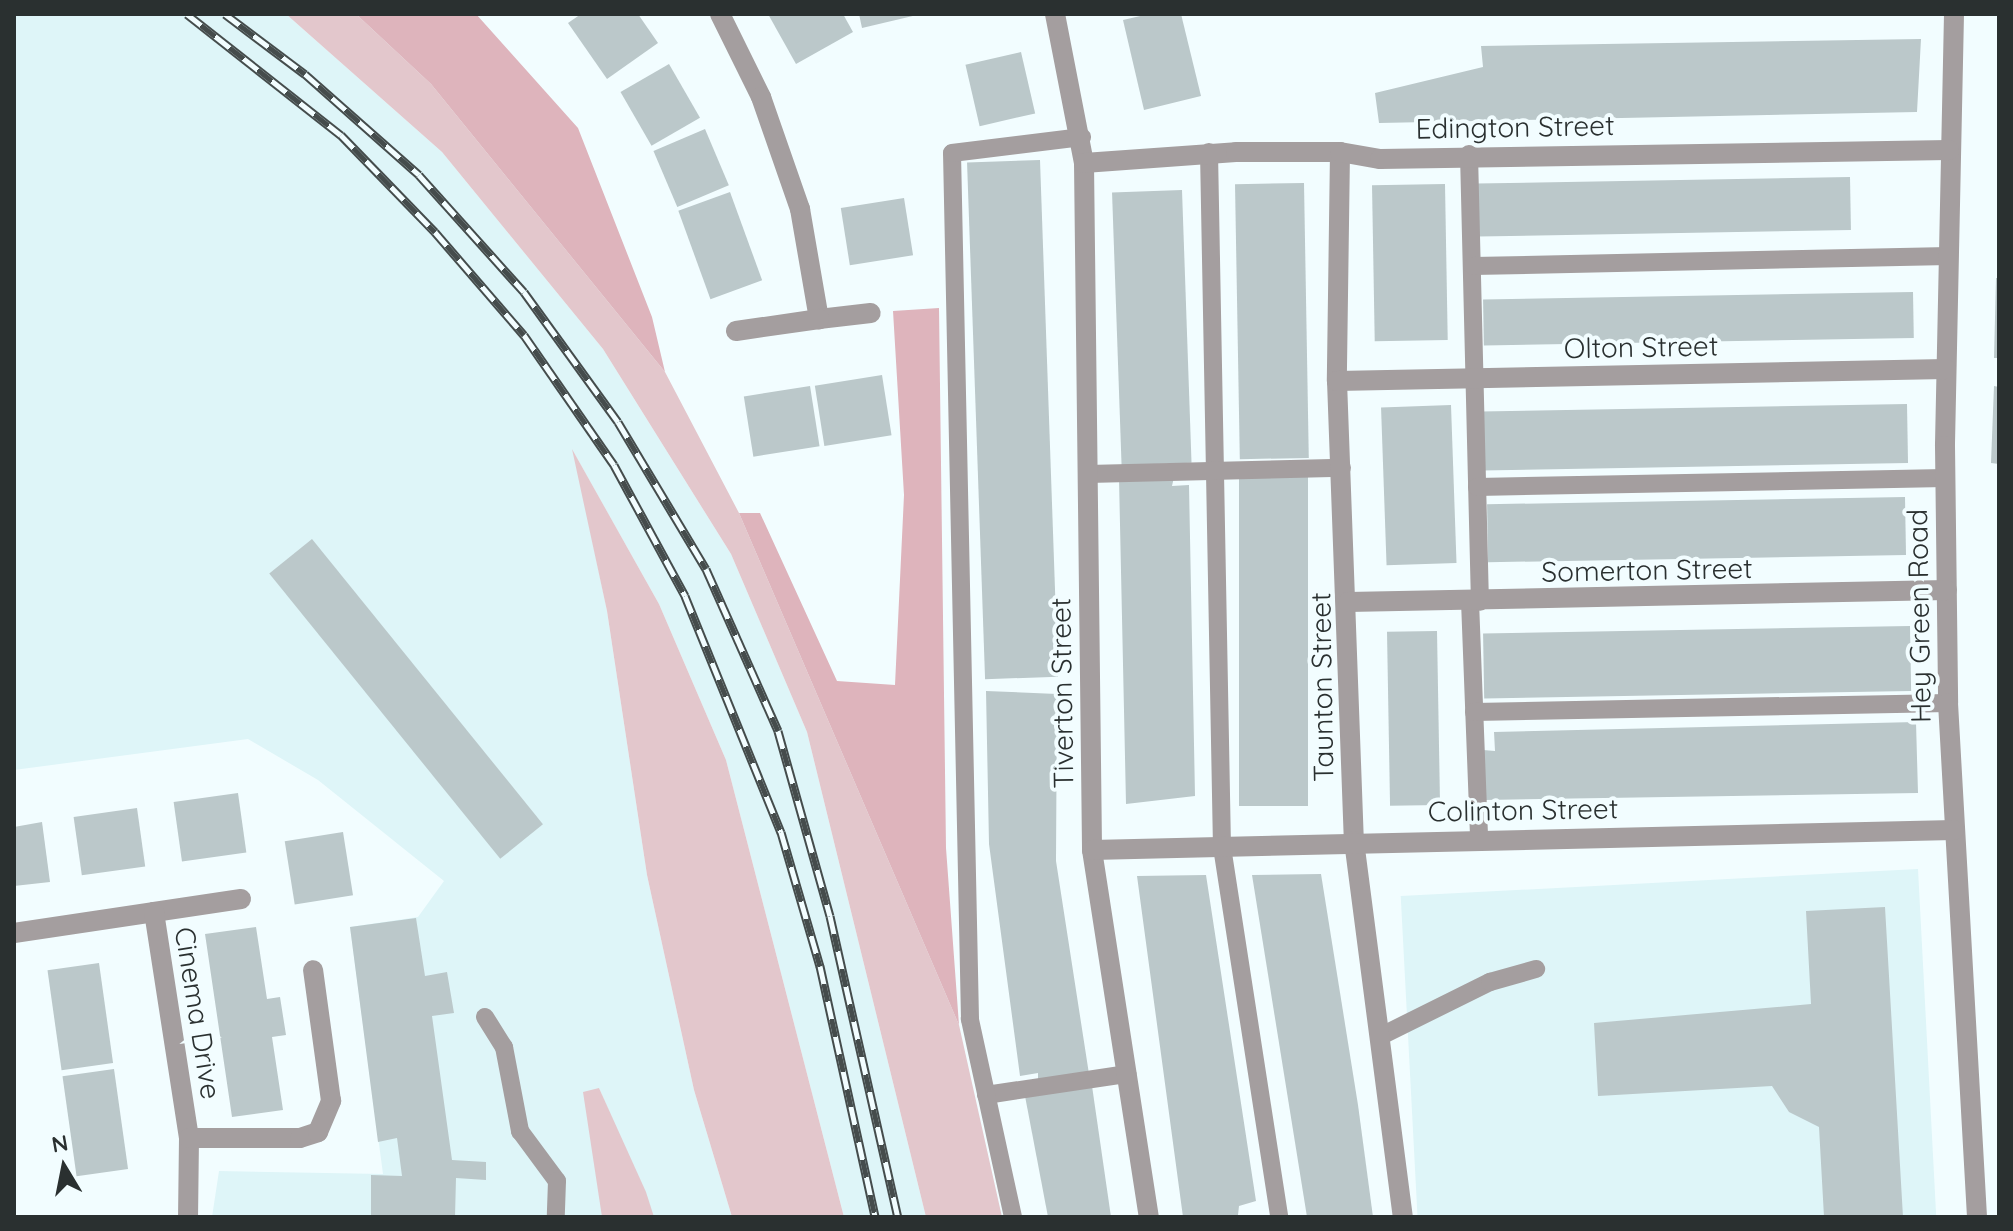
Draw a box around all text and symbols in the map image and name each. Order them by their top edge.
street label: Edington Street [1415,108,1615,146]
street label: Olton Street [1564,329,1718,365]
street label: Hey Green Road [1900,509,1938,723]
street label: Somerton Street [1541,551,1753,589]
street label: Taunton Street [1304,592,1340,782]
street label: Tiverton Street [1044,597,1080,789]
street label: Colinton Street [1428,792,1618,828]
street label: Cinema Drive [168,925,228,1101]
north arrow [24,1127,104,1207]
text: N [49,1128,70,1159]

